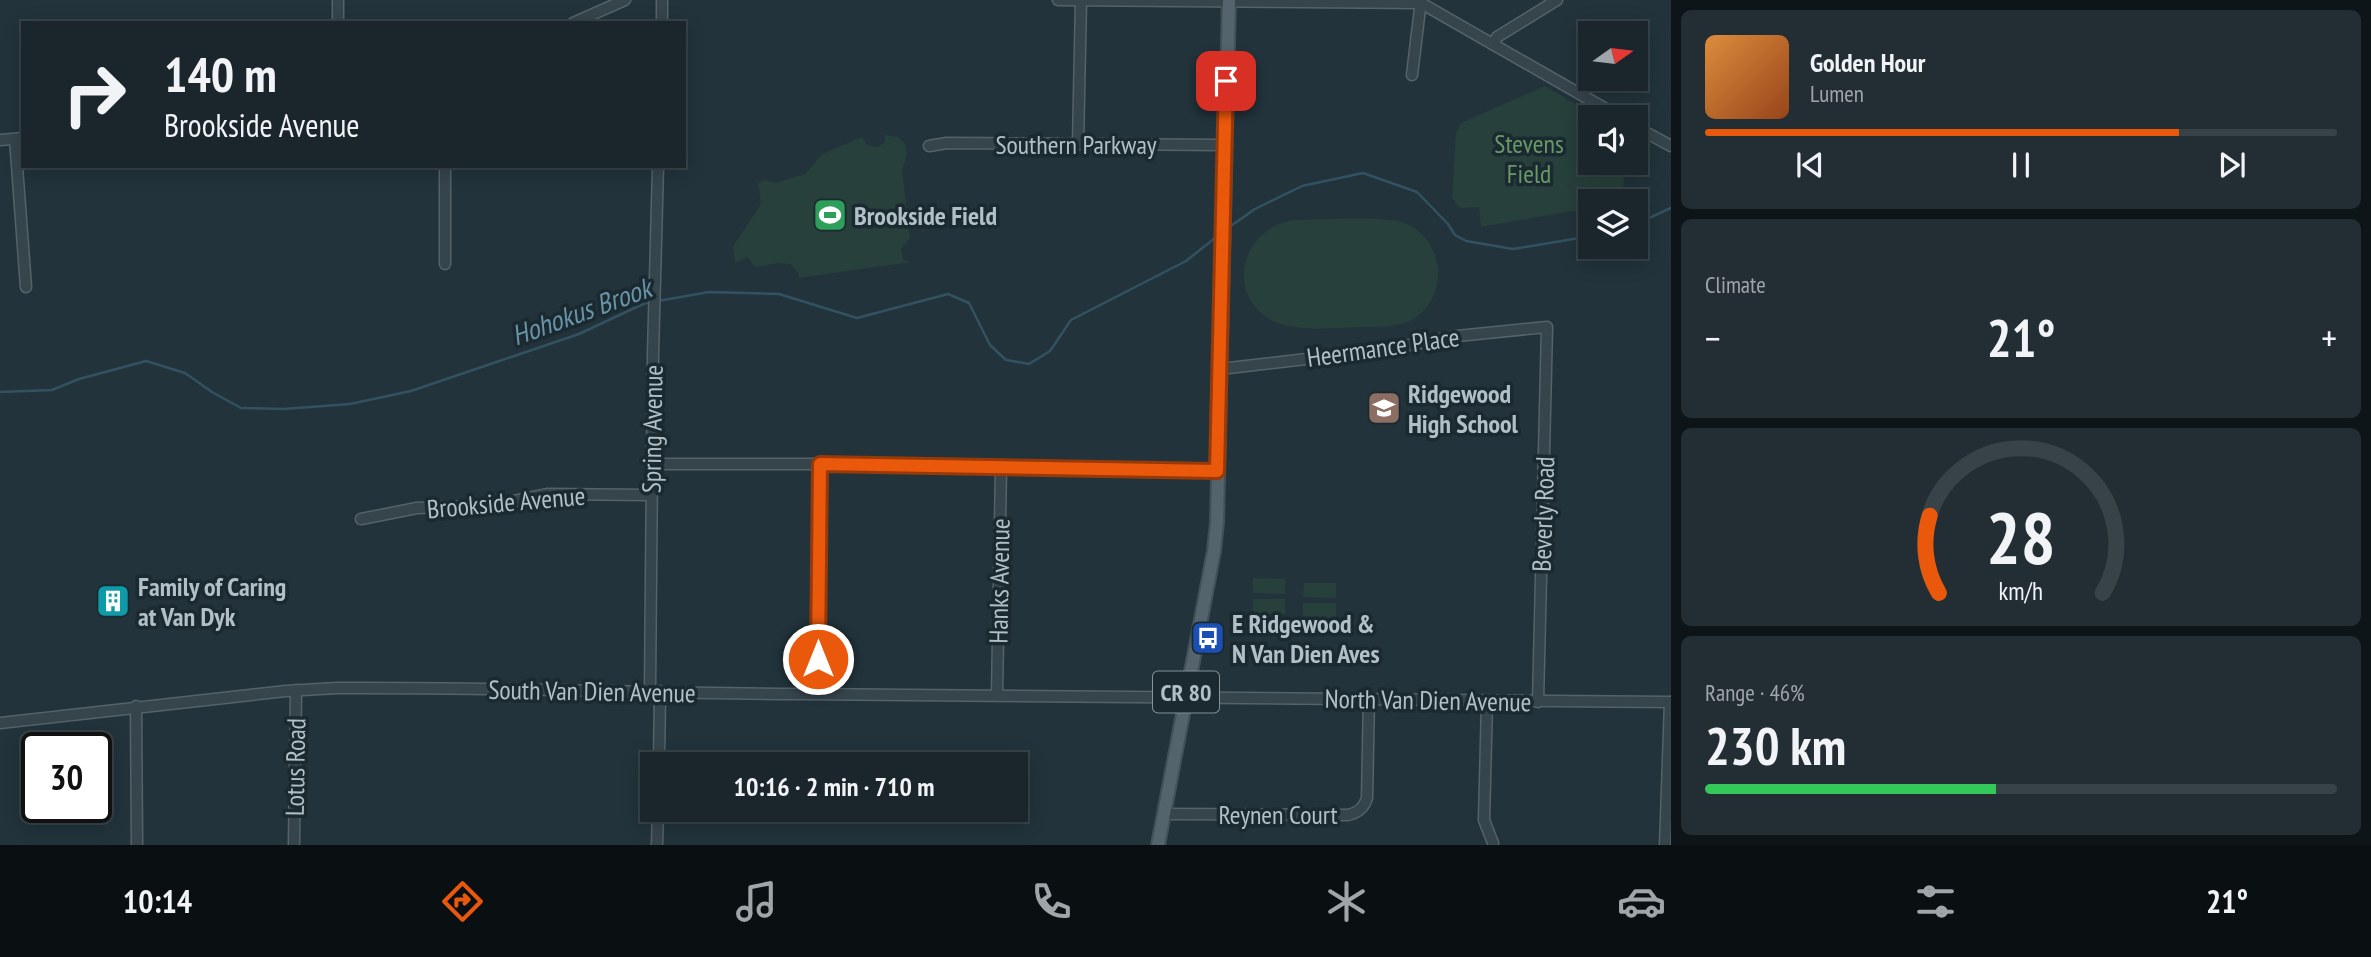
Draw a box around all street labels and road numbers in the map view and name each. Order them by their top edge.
street label: Southern Parkway [995,128,1157,161]
street label: Heermance Place [1305,320,1461,374]
street label: Spring Avenue [634,365,670,493]
street label: Beverly Road [1524,456,1562,572]
street label: Brookside Avenue [425,479,587,525]
street label: Hanks Avenue [981,518,1017,644]
road number: CR 80 [1153,672,1219,712]
street label: South Van Dien Avenue [488,673,696,709]
street label: North Van Dien Avenue [1324,682,1532,718]
street label: Lotus Road [278,718,312,816]
street label: Reynen Court [1218,798,1338,831]

